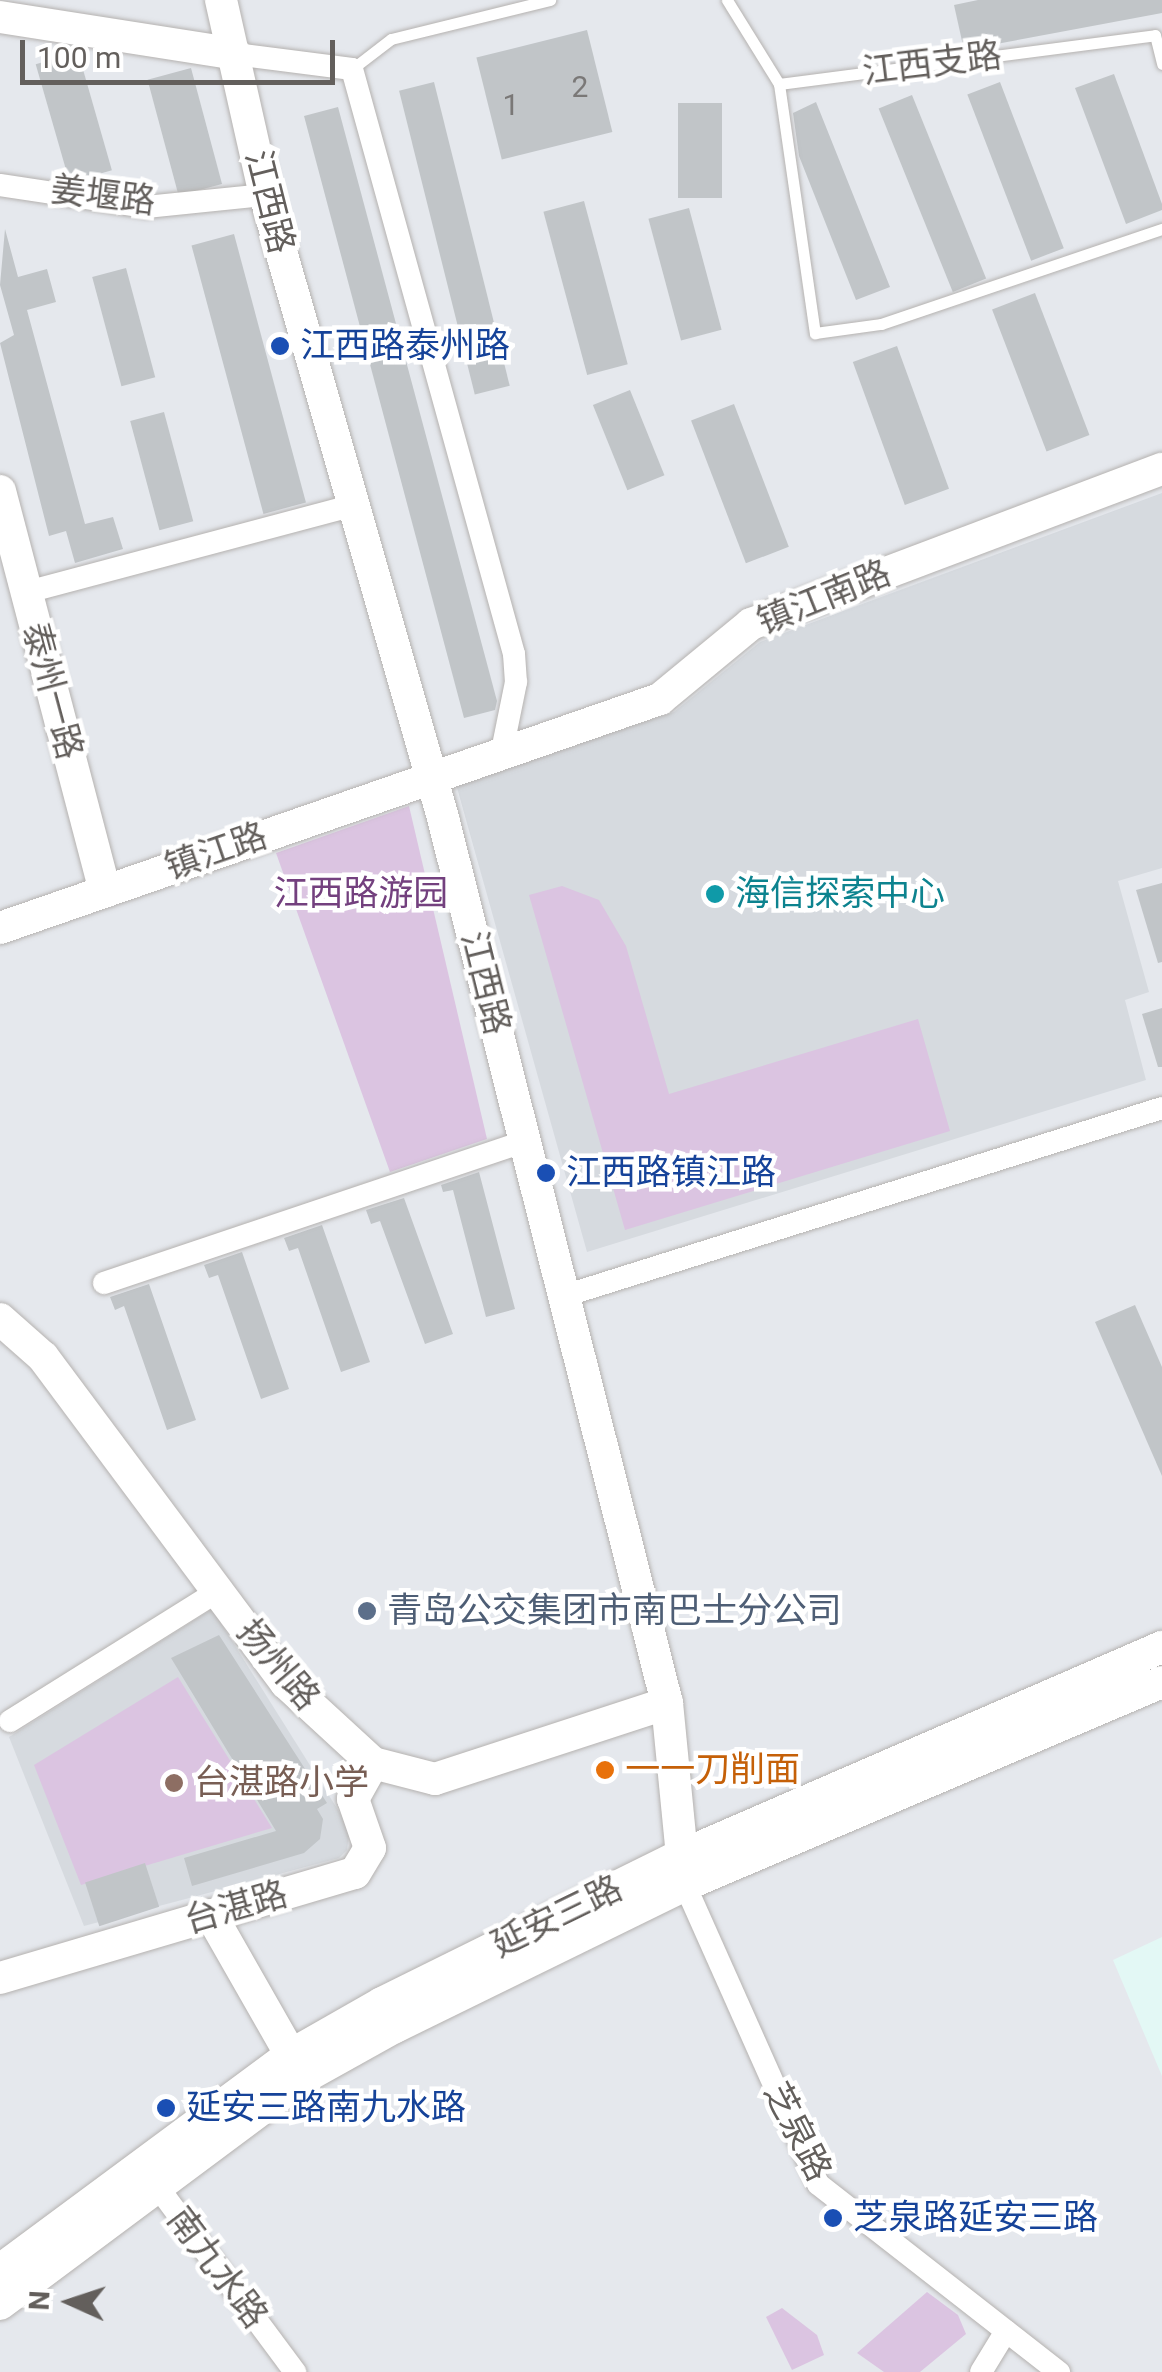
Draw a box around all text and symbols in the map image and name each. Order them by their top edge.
scale bar [25,20,340,82]
street label: 江西支路 [860,35,1004,93]
text: 100 m [37,40,121,75]
house number: 2 [572,69,588,105]
house number: 1 [503,87,519,123]
street label: 江西路 [236,146,302,258]
street label: 姜堰路 [48,169,158,223]
place label: 江西路泰州路 [300,325,510,367]
marker: 江西路泰州路 [269,335,291,357]
street label: 镇江南路 [751,552,897,644]
street label: 泰州一路 [14,618,90,764]
street label: 镇江路 [160,815,272,889]
park label: 江西路游园 [274,873,448,915]
place label: 海信探索中心 [735,873,945,915]
marker: 海信探索中心 [704,883,726,905]
street label: 江西路 [452,927,518,1039]
place label: 江西路镇江路 [566,1152,776,1194]
marker: 江西路镇江路 [535,1162,557,1184]
place label: 青岛公交集团市南巴士分公司 [387,1590,842,1632]
marker: 青岛公交集团市南巴士分公司 [356,1600,378,1622]
street label: 扬州路 [228,1611,328,1719]
place label: 一一刀削面 [625,1749,800,1791]
marker: 一一刀削面 [594,1759,616,1781]
place label: 台湛路小学 [194,1762,369,1804]
marker: 台湛路小学 [163,1772,185,1794]
street label: 延安三路 [485,1867,629,1967]
street label: 台湛路 [180,1873,292,1943]
street label: 芝泉路 [754,2076,840,2188]
place label: 延安三路南九水路 [186,2087,466,2129]
marker: 延安三路南九水路 [155,2097,177,2119]
place label: 芝泉路延安三路 [853,2197,1098,2239]
street label: 南九水路 [158,2199,276,2337]
marker: 芝泉路延安三路 [822,2207,844,2229]
north arrow [20,2252,120,2352]
text: N [23,2290,57,2311]

